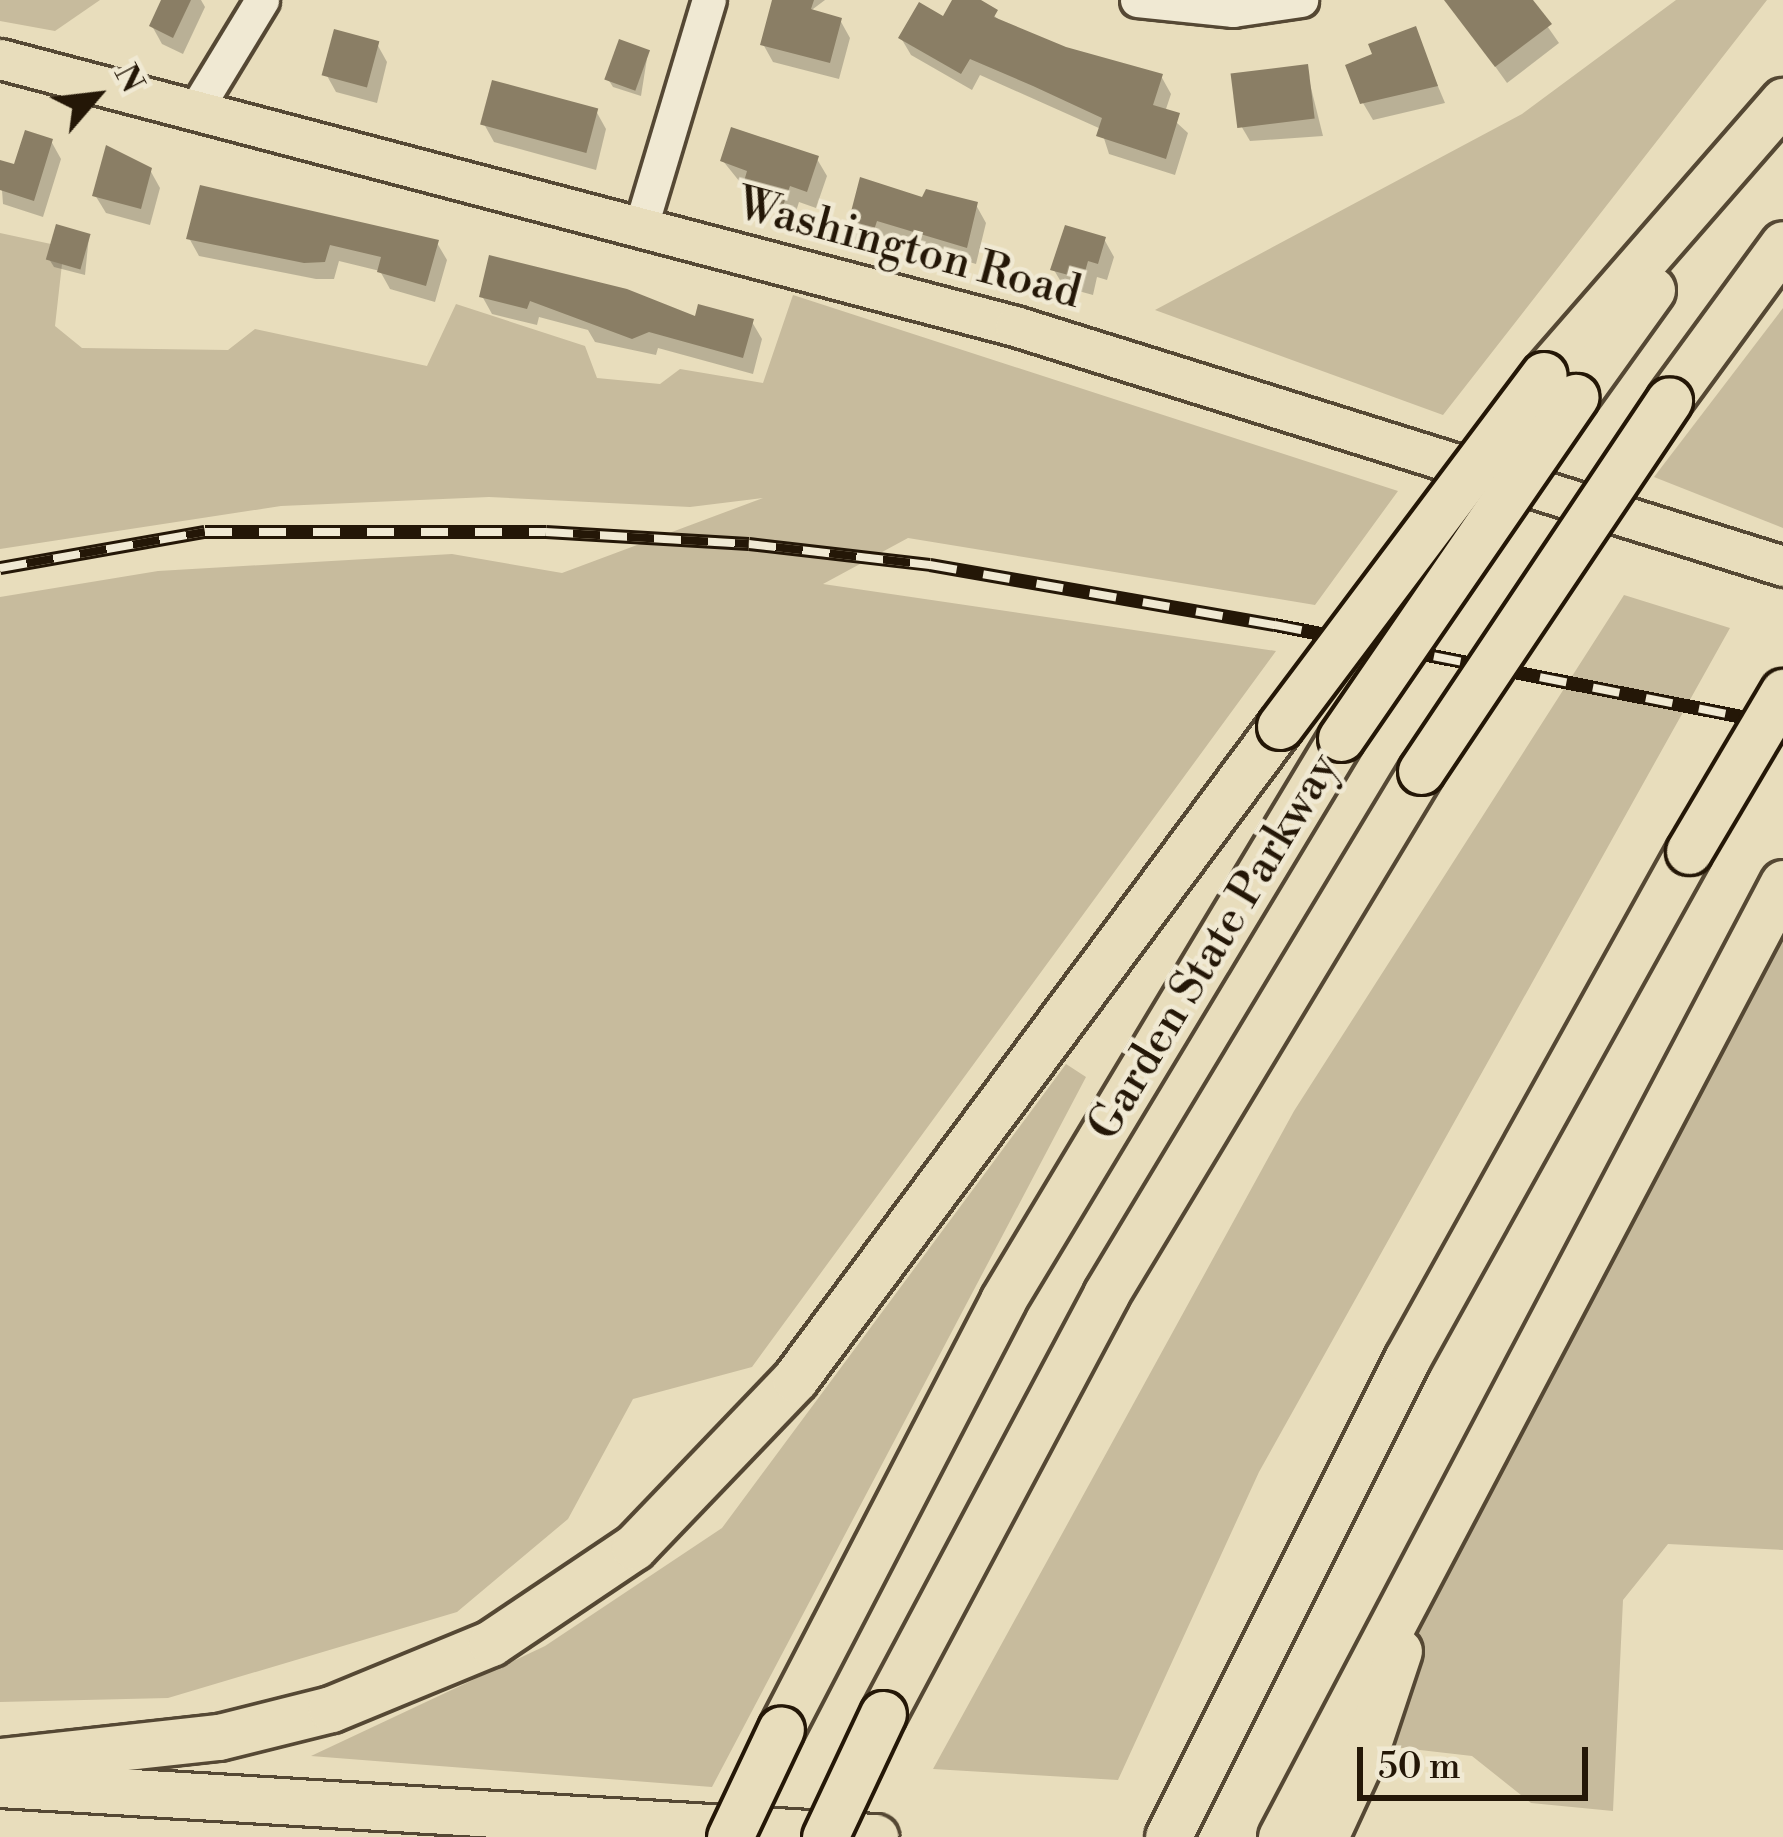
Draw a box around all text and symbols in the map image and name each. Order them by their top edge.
north arrow [36,36,156,156]
text: N [104,58,152,100]
street label: Washington Road [731,177,1087,321]
street label: Garden State Parkway [1077,744,1351,1150]
scale bar [1363,1723,1594,1797]
text: 50 m [1378,1745,1461,1790]

